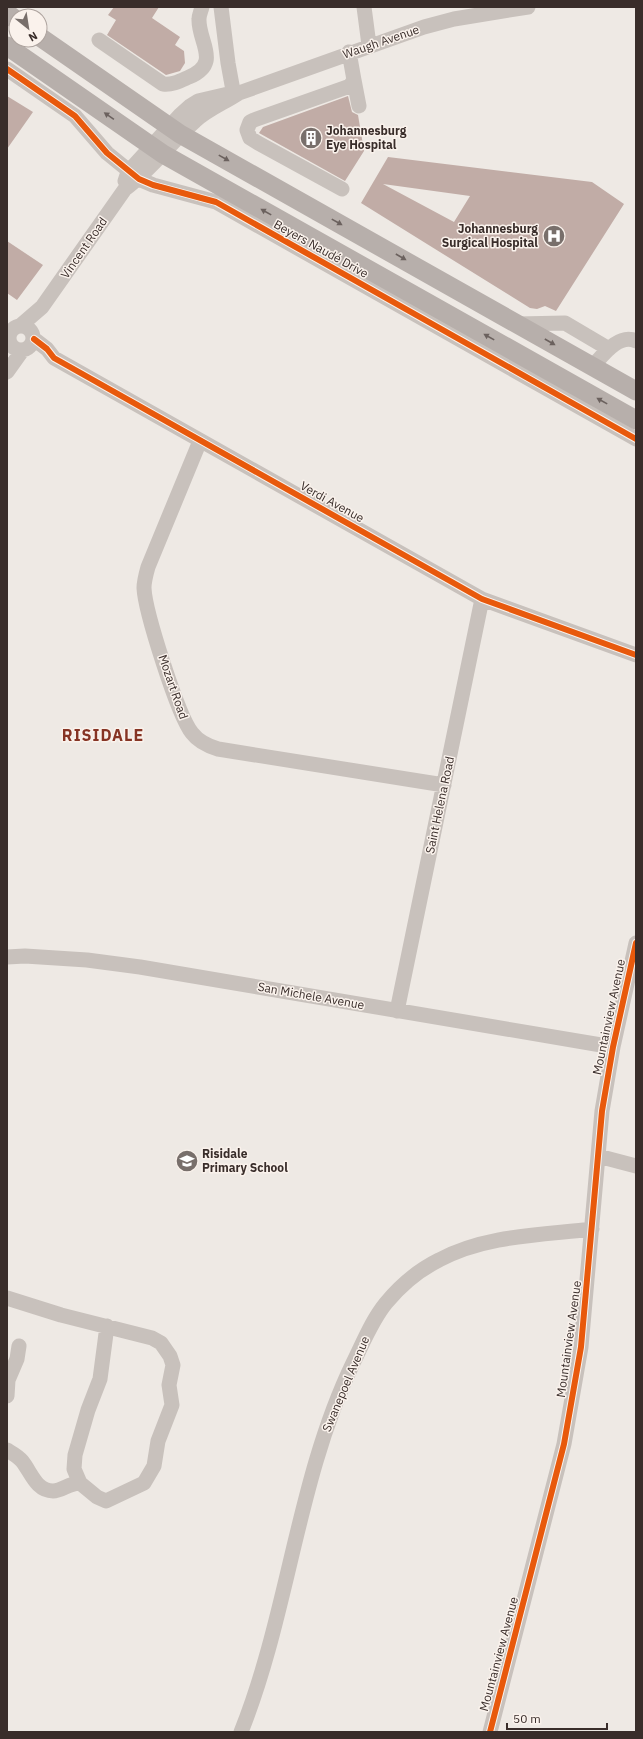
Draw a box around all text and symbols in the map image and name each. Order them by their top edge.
north arrow [8,8,48,48]
street label: Waugh Avenue [341,21,421,62]
text: N [26,29,40,45]
one-way arrow [103,112,114,120]
place label: Johannesburg Eye Hospital [326,123,407,152]
building icon: Johannesburg Eye Hospital [298,125,324,151]
one-way arrow [218,155,230,162]
one-way arrow [260,208,271,215]
street label: Vincent Road [57,214,110,281]
street label: Beyers Naudé Drive [271,216,372,281]
one-way arrow [331,218,343,225]
place label: Johannesburg Surgical Hospital [442,221,538,250]
hospital icon: Johannesburg Surgical Hospital [541,223,567,249]
one-way arrow [395,254,407,261]
one-way arrow [483,334,495,340]
one-way arrow [545,339,556,346]
one-way arrow [596,397,608,404]
street label: Verdi Avenue [298,478,367,525]
street label: Mozart Road [155,652,192,721]
district label: RISIDALE [62,725,144,745]
street label: Saint Helena Road [422,755,457,855]
street label: Mountainview Avenue [589,957,628,1076]
street label: San Michele Avenue [257,979,366,1012]
place label: Risidale Primary School [202,1146,288,1175]
school or university icon: Risidale Primary School [174,1148,200,1174]
street label: Mountainview Avenue [553,1279,584,1398]
street label: Swanepoel Avenue [319,1333,373,1434]
street label: Mountainview Avenue [476,1595,521,1713]
scale bar [507,1705,607,1731]
text: 50 m [513,1711,541,1726]

